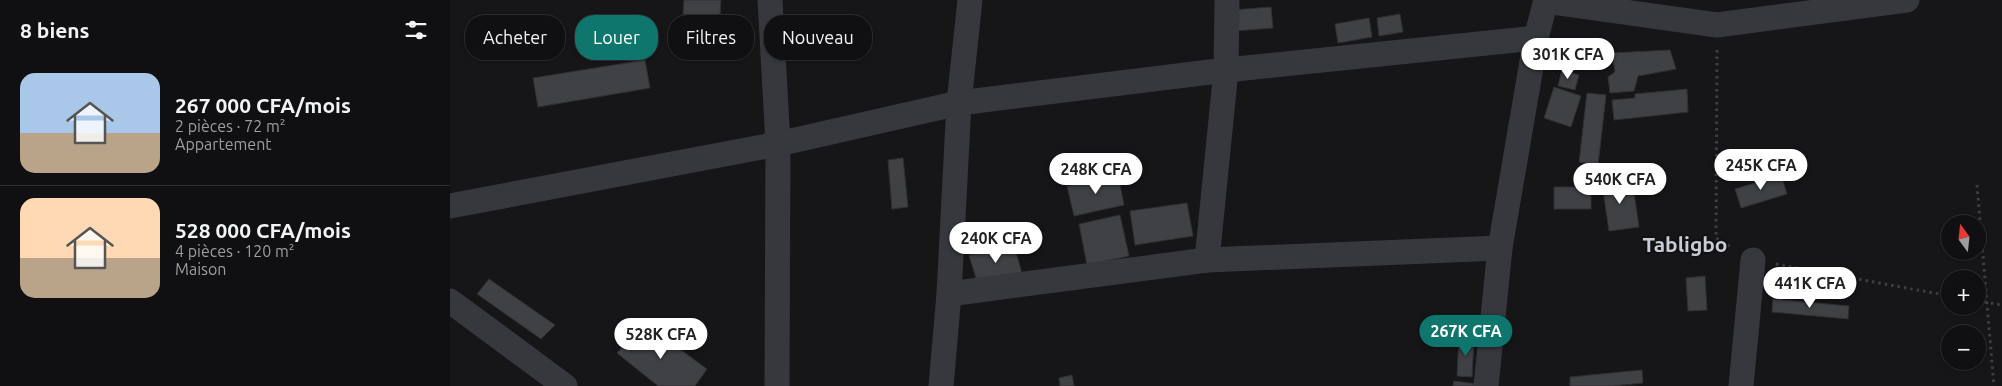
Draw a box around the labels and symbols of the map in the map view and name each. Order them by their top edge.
pin: 301K CFA [1516,38,1620,80]
pin: 245K CFA [1709,148,1813,191]
pin: 248K CFA [1044,152,1148,195]
pin: 540K CFA [1568,162,1672,205]
north arrow [1941,215,1986,260]
pin: 240K CFA [944,222,1048,264]
district label: Tabligbo [1643,232,1728,256]
pin: 441K CFA [1758,266,1862,309]
pin: 267K CFA [1414,314,1518,357]
pin: 528K CFA [609,318,713,360]

